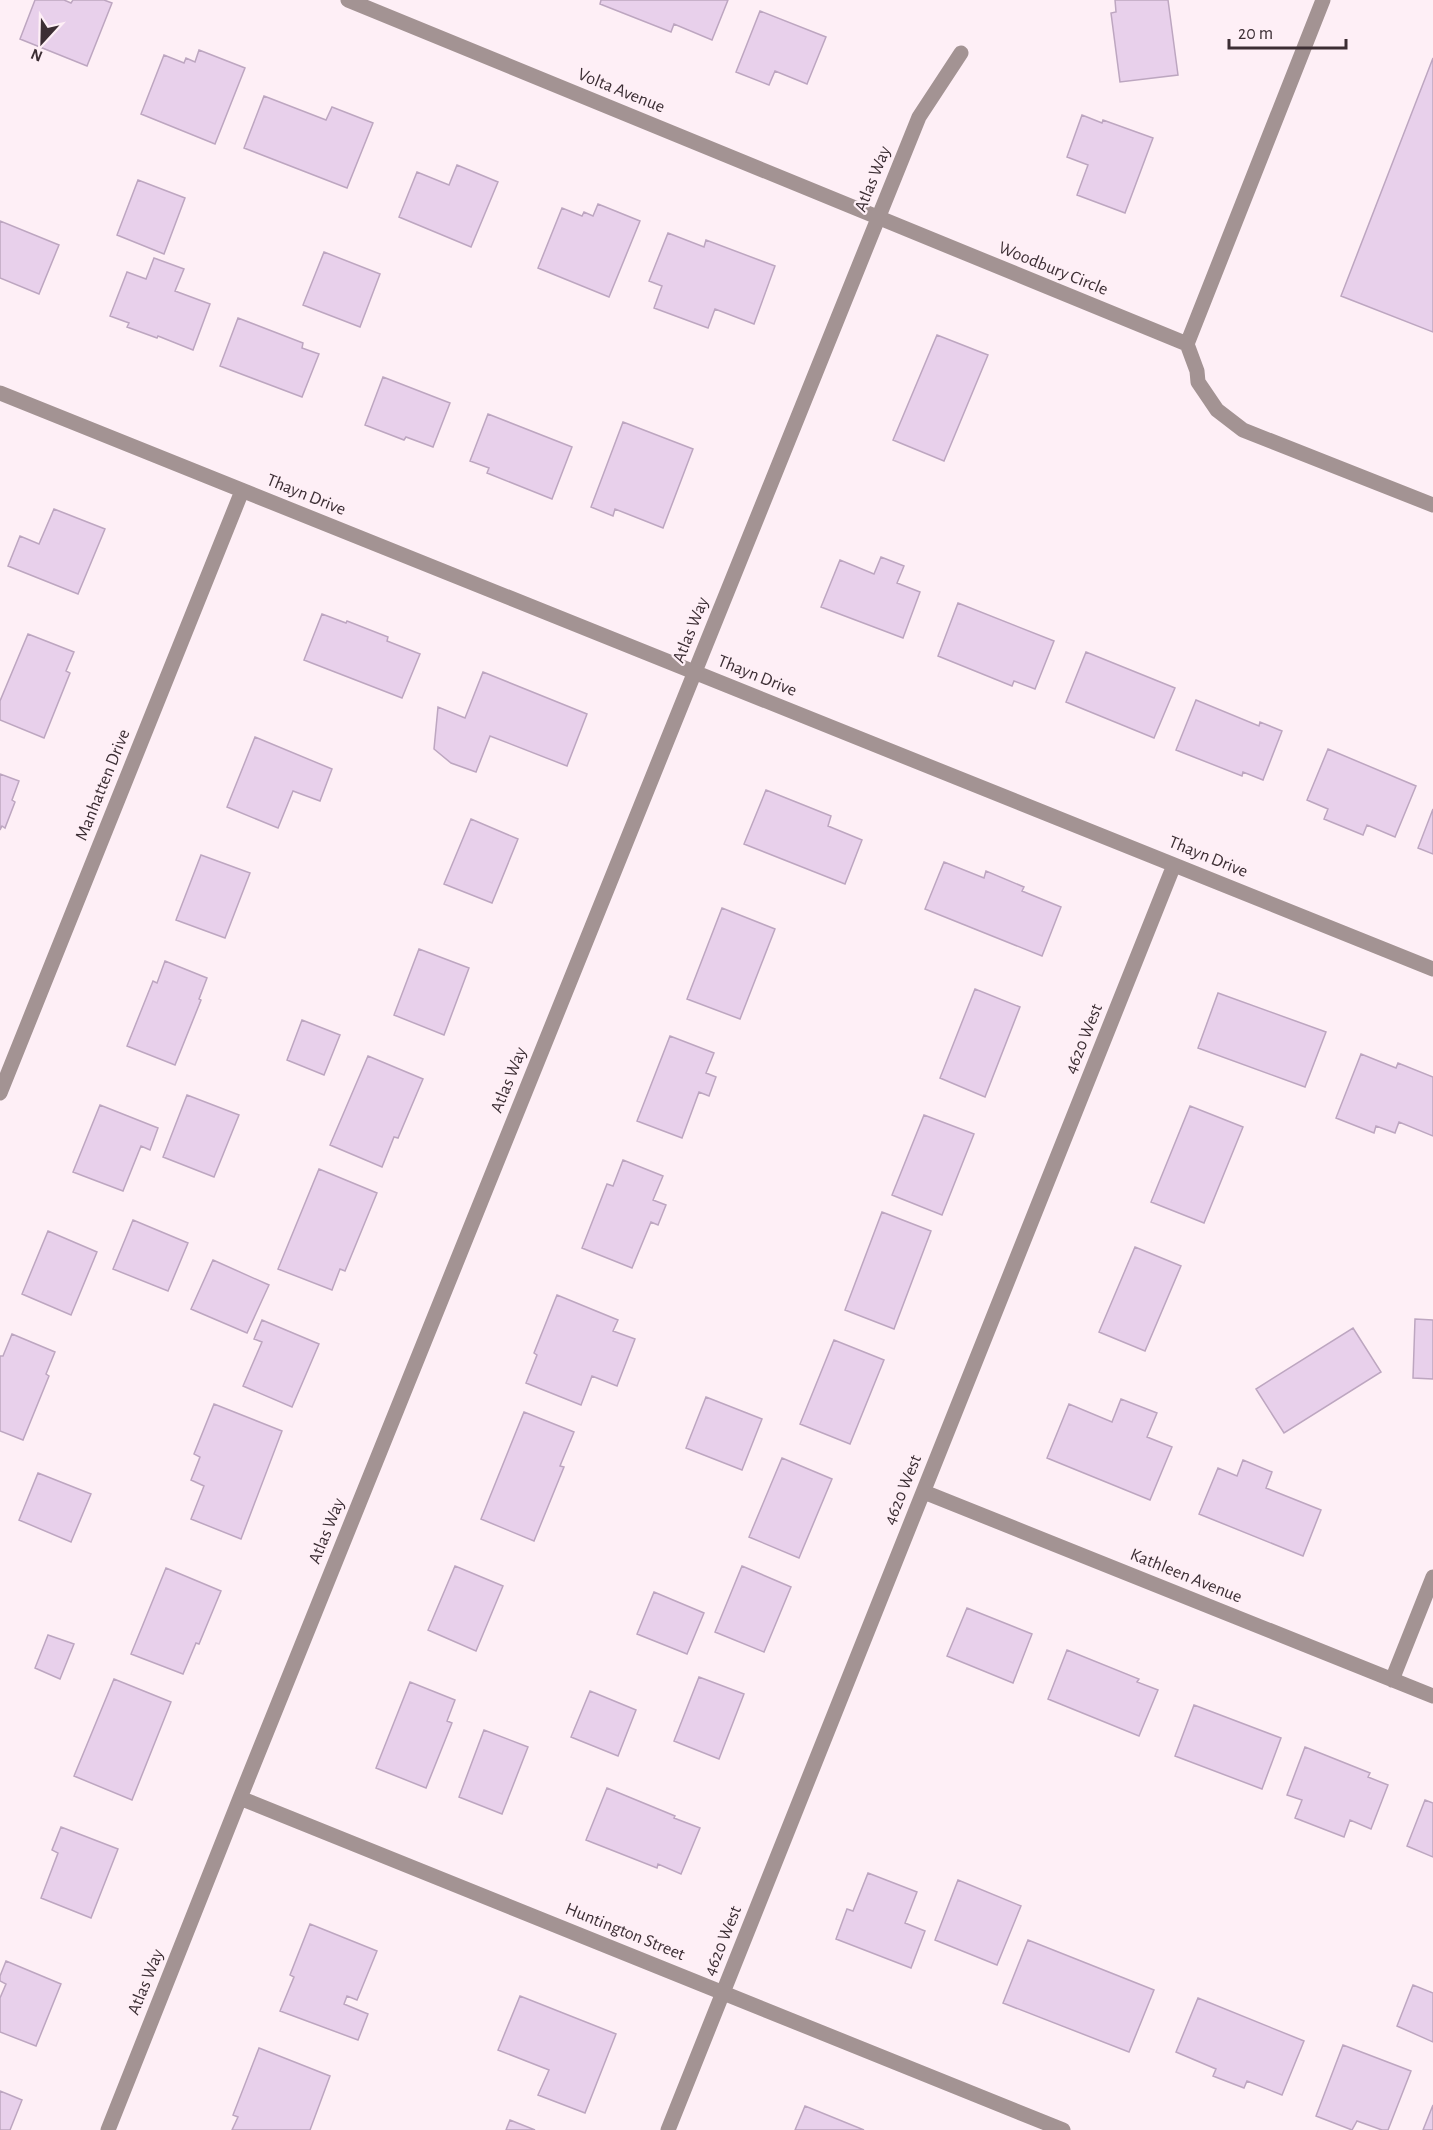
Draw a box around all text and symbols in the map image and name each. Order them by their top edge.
north arrow [12,12,72,72]
scale bar [1229,12,1346,50]
text: 20 m [1238,25,1273,43]
text: N [29,45,45,64]
street label: Volta Avenue [575,65,667,117]
street label: Atlas Way [852,143,894,214]
street label: Woodbury Circle [996,239,1110,299]
street label: Thayn Drive [264,471,348,519]
street label: Atlas Way [670,594,712,665]
street label: Thayn Drive [715,652,799,700]
street label: Manhatten Drive [72,727,134,843]
street label: Thayn Drive [1166,833,1250,881]
street label: 4620 West [1062,1001,1106,1077]
street label: Atlas Way [488,1044,530,1115]
street label: 4620 West [881,1452,925,1528]
street label: Atlas Way [306,1495,348,1566]
street label: Kathleen Avenue [1128,1545,1244,1607]
street label: Huntington Street [563,1900,688,1964]
street label: 4620 West [701,1903,745,1979]
street label: Atlas Way [125,1946,167,2017]

